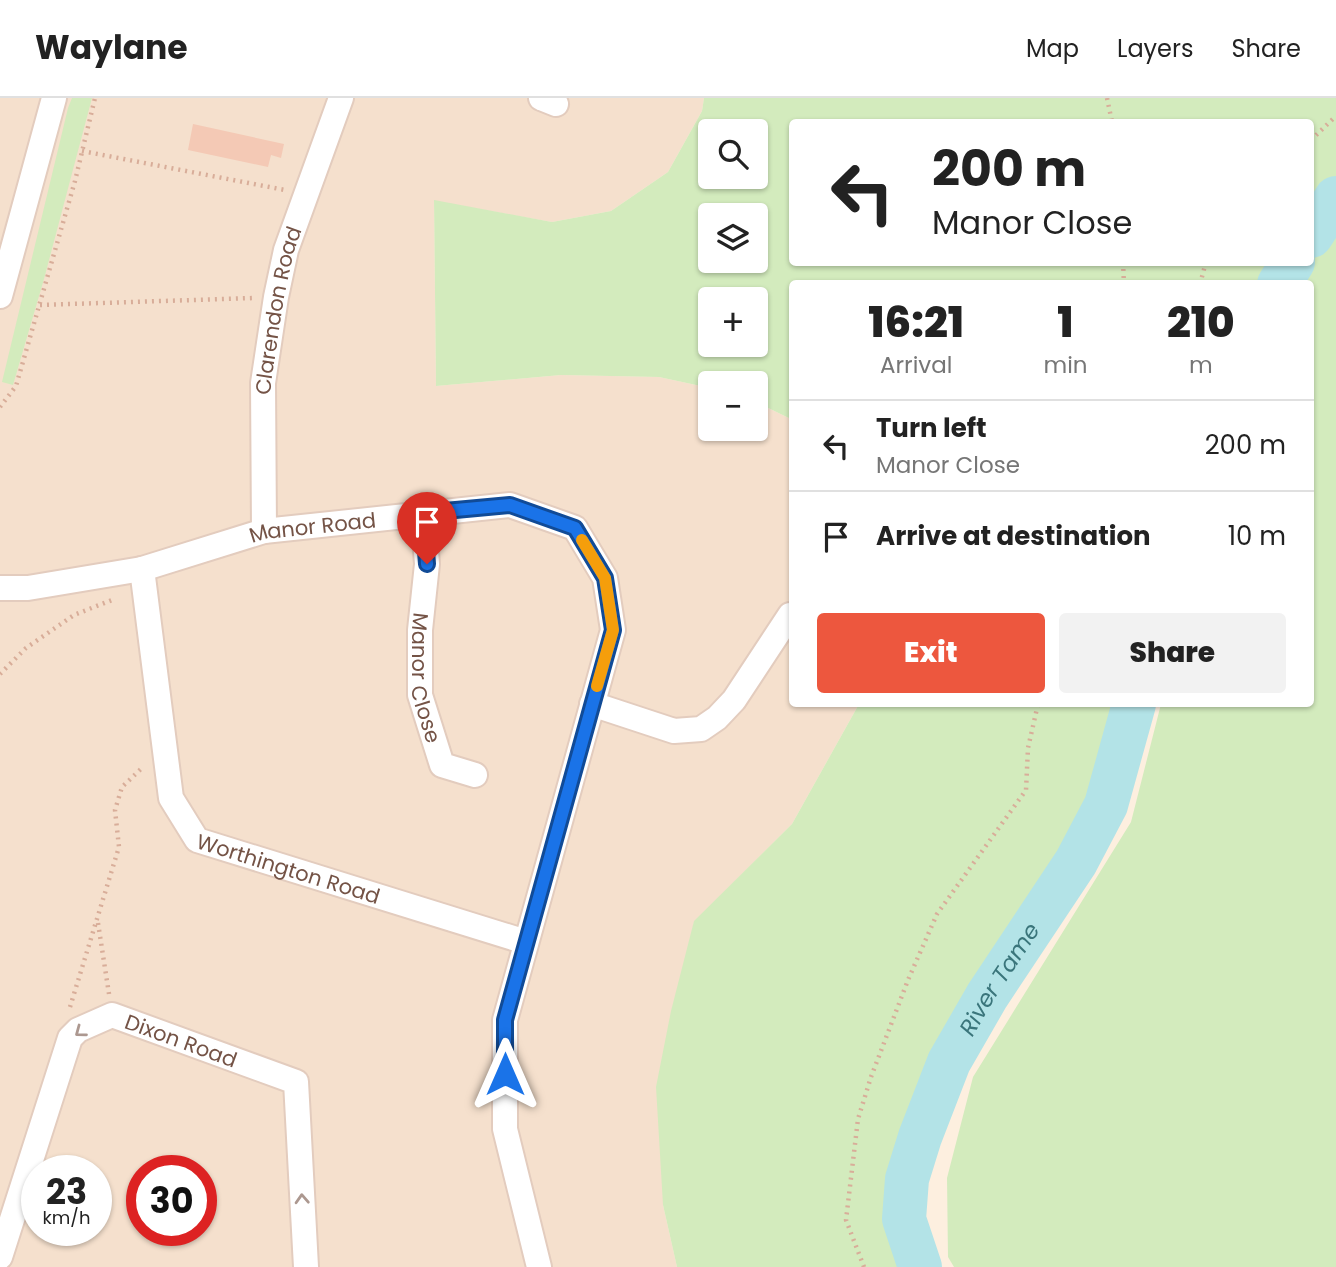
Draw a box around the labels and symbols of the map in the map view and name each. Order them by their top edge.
street label: Clarendon Road [248,222,308,395]
pin [397,492,457,564]
street label: Manor Road [245,505,377,549]
street label: Manor Close [405,611,449,746]
street label: Worthington Road [193,826,384,910]
water label: River Tame [951,916,1047,1042]
street label: Dixon Road [121,1007,241,1074]
one-way arrow [75,1024,87,1036]
position arrow [468,1037,542,1111]
speed limit sign: 30 [126,1155,217,1246]
one-way arrow [295,1193,310,1204]

